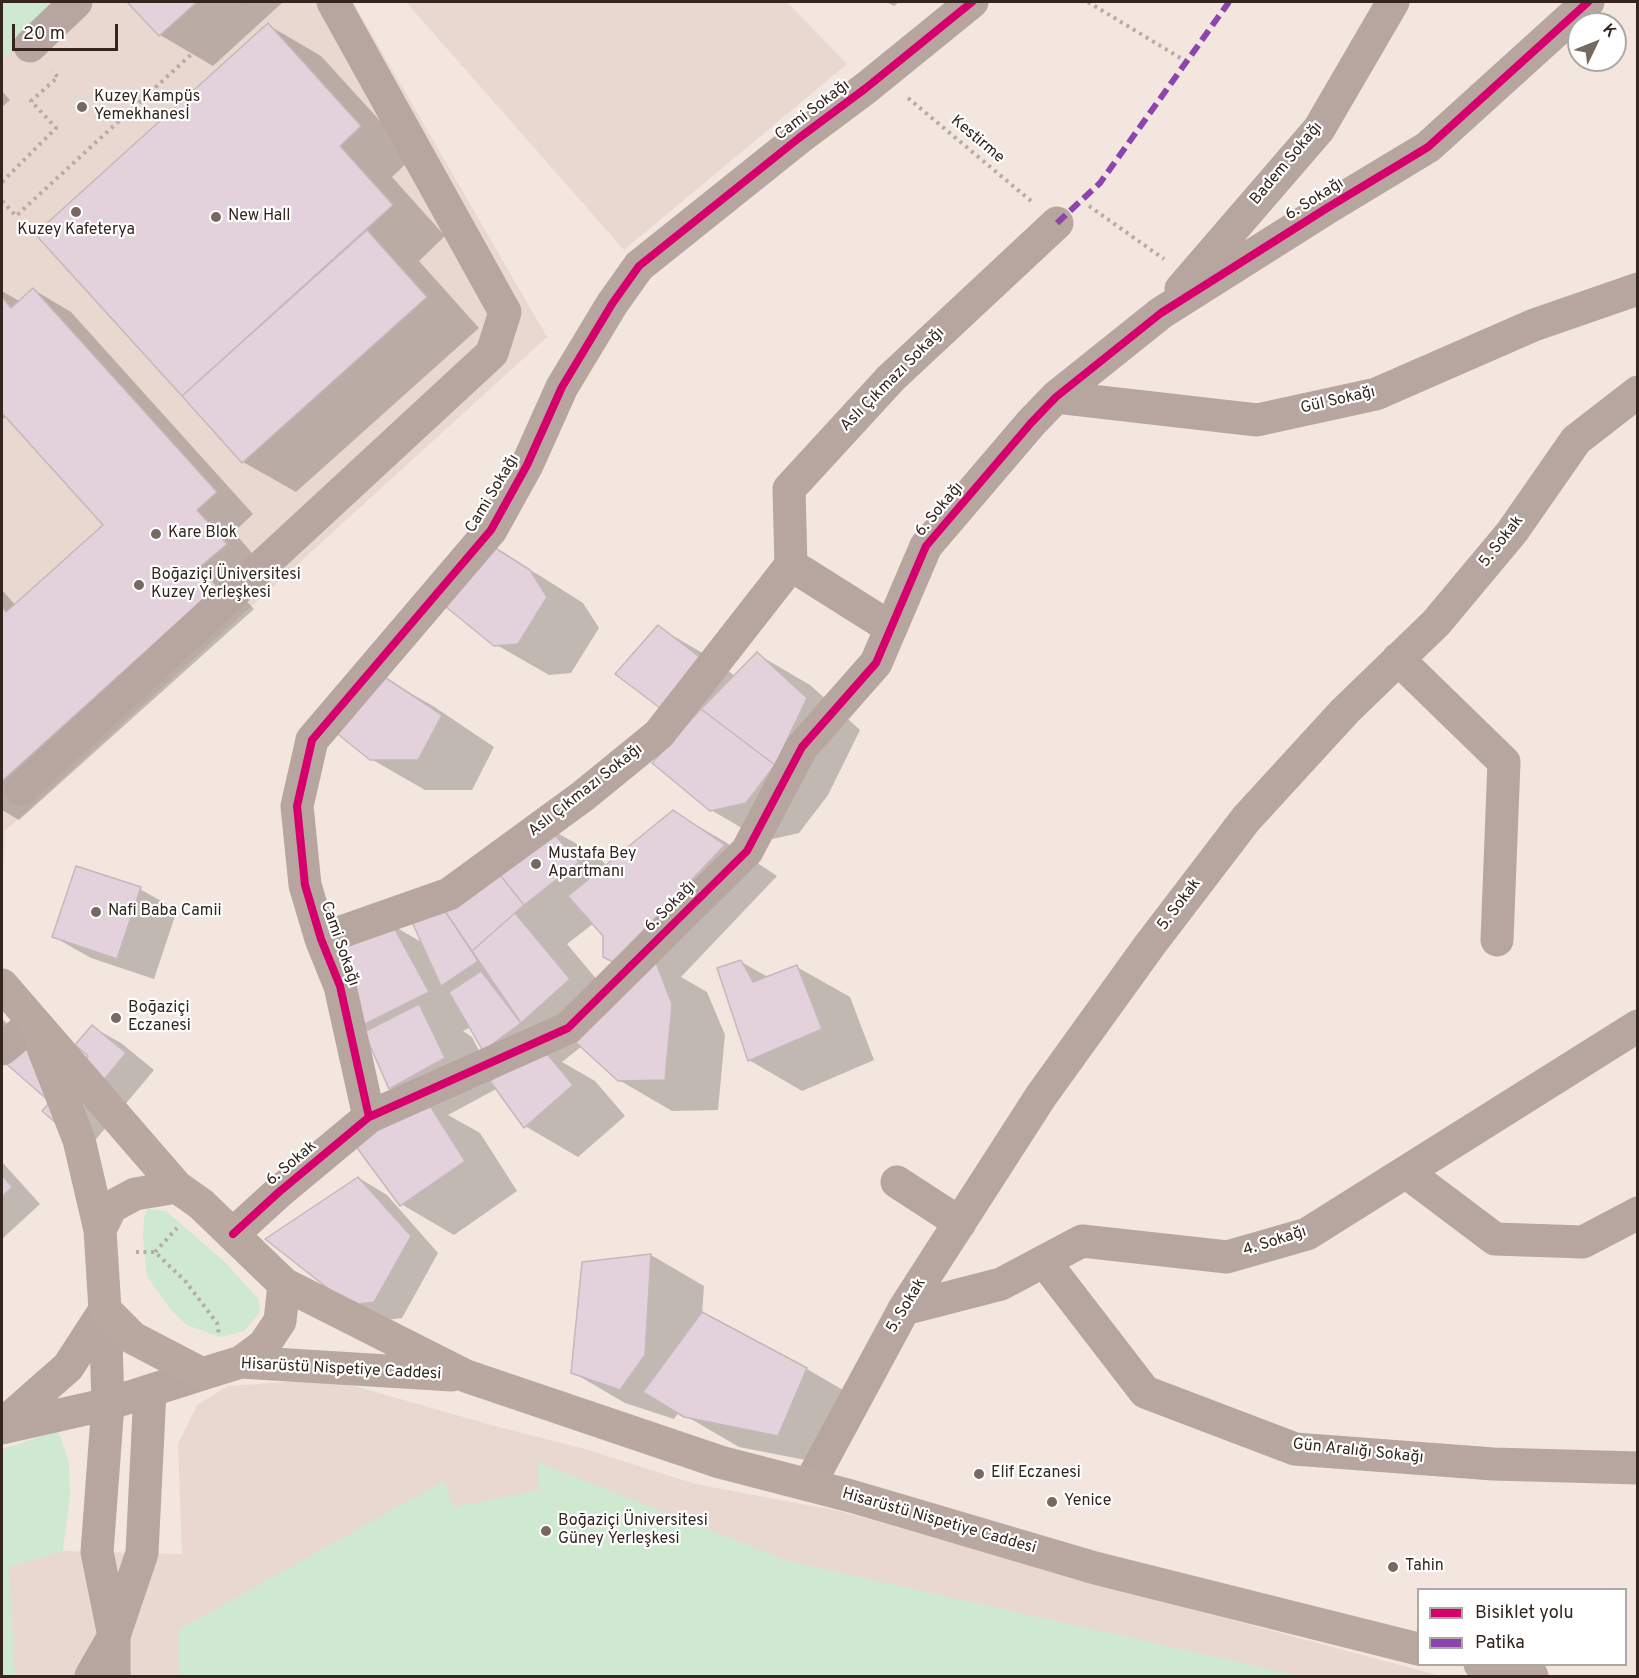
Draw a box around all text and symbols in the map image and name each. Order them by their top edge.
scale bar [15,12,122,50]
north arrow [1567,12,1627,72]
text: K [1598,20,1620,42]
text: 20 m [23,23,65,46]
street label: Cami Sokağı [772,77,854,145]
place label: Kuzey Kampüs Yemekhanesİ [94,88,200,126]
marker: Kuzey Kampüs Yemekhanesİ [75,100,89,114]
street label: Kestirme [946,112,1008,168]
street label: Badem Sokağı [1247,119,1327,209]
street label: 6. Sokağı [1282,175,1348,225]
marker: Kuzey Kafeterya [69,205,83,219]
place label: New Hall [228,207,291,227]
marker: New Hall [209,210,223,224]
place label: Kuzey Kafeterya [17,221,135,241]
street label: Aslı Çıkmazı Sokağı [837,324,949,436]
street label: Gül Sokağı [1299,383,1377,419]
street label: Cami Sokağı [462,451,524,537]
street label: 6. Sokağı [912,479,968,541]
street label: 5. Sokak [1476,512,1528,572]
place label: Kare Blok [168,524,237,544]
marker: Kare Blok [149,527,163,541]
place label: Boğaziçi Üniversitesi Kuzey Yerleşkesi [151,566,301,604]
marker: Boğaziçi Üniversitesi Kuzey Yerleşkesi [132,578,146,592]
street label: Aslı Çıkmazı Sokağı [525,741,647,841]
place label: Mustafa Bey Apartmanı [548,845,636,883]
marker: Mustafa Bey Apartmanı [529,857,543,871]
street label: 5. Sokak [1154,875,1206,935]
street label: 6. Sokağı [641,877,701,937]
street label: Cami Sokağı [316,899,362,989]
place label: Nafi Baba Camii [108,902,222,922]
marker: Nafi Baba Camii [89,905,103,919]
place label: Boğaziçi Eczanesi [128,999,191,1037]
marker: Boğaziçi Eczanesi [109,1011,123,1025]
street label: 6. Sokak [263,1137,321,1191]
street label: 4. Sokağı [1241,1223,1309,1261]
street label: 5. Sokak [883,1275,931,1337]
street label: Hisarüstü Nispetiye Caddesi [240,1355,442,1385]
street label: Gün Aralığı Sokağı [1292,1436,1424,1468]
place label: Elif Eczanesi [991,1464,1081,1484]
marker: Elif Eczanesi [972,1467,986,1481]
street label: Hisarüstü Nispetiye Caddesi [840,1485,1038,1559]
place label: Yenice [1064,1492,1111,1512]
marker: Yenice [1045,1495,1059,1509]
place label: Boğaziçi Üniversitesi Güney Yerleşkesi [558,1512,708,1550]
marker: Boğaziçi Üniversitesi Güney Yerleşkesi [539,1524,553,1538]
place label: Tahin [1405,1557,1444,1577]
marker: Tahin [1386,1560,1400,1574]
legend [1417,1588,1627,1666]
text: Bisiklet yolu [1475,1602,1574,1625]
text: Patika [1475,1632,1525,1655]

